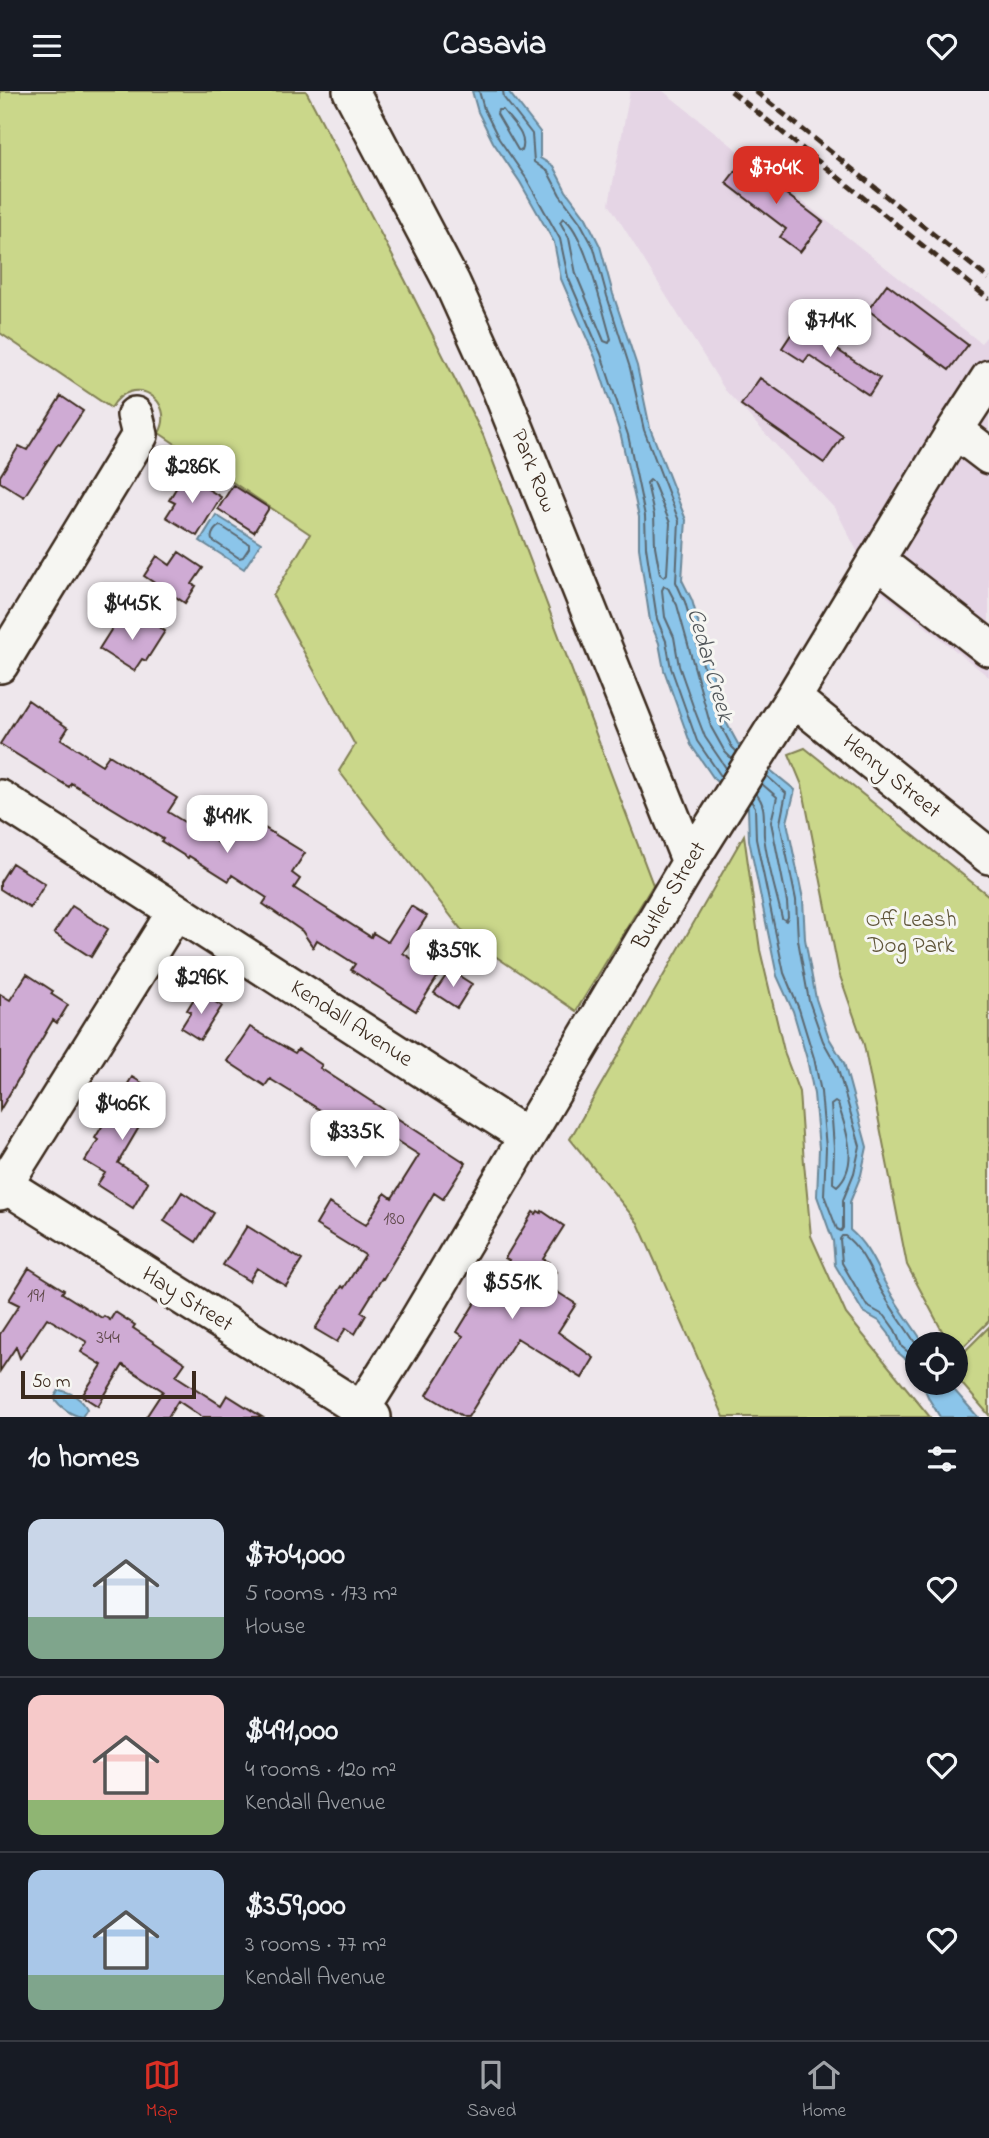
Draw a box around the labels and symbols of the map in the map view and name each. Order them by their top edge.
pin: $704K [727,146,825,206]
pin: $714K [781,299,879,359]
street label: Park Row [501,424,565,518]
pin: $286K [143,445,241,505]
pin: $445K [83,582,181,642]
water label: Cedar Creek [676,604,742,727]
street label: Henry Street [833,727,948,829]
pin: $491K [178,795,276,855]
street label: Butler Street [624,835,716,957]
park label: Off Leash Dog Park [865,904,957,964]
pin: $359K [404,929,502,989]
pin: $296K [152,957,250,1016]
street label: Kendall Avenue [283,972,419,1076]
pin: $406K [73,1083,171,1142]
pin: $335K [306,1111,404,1170]
house number: 180 [383,1206,405,1233]
street label: Hay Street [134,1259,239,1343]
pin: $551K [463,1261,561,1321]
house number: 191 [27,1283,45,1310]
house number: 344 [96,1325,120,1352]
scale bar [21,1368,196,1400]

